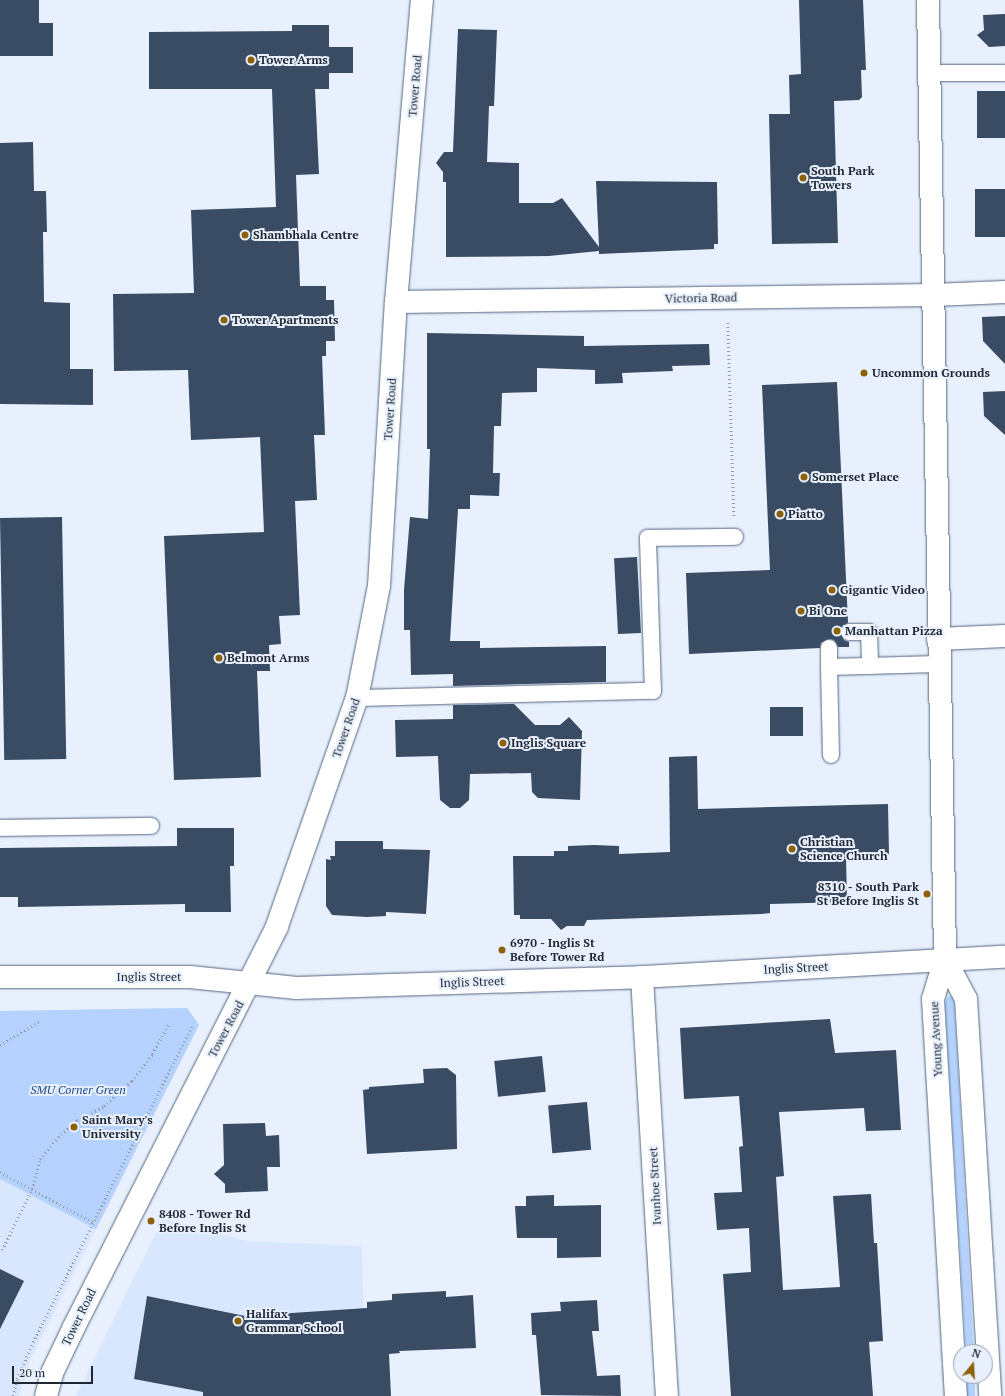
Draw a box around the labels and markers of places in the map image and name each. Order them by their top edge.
place label: Tower Arms [259,53,328,67]
marker: Tower Arms [246,55,256,65]
place label: South Park Towers [811,164,874,192]
marker: South Park Towers [798,173,808,183]
place label: Shambhala Centre [253,228,359,242]
marker: Shambhala Centre [240,230,250,240]
place label: Tower Apartments [232,313,339,327]
marker: Tower Apartments [219,315,229,325]
place label: Uncommon Grounds [872,366,990,380]
marker: Uncommon Grounds [859,368,869,378]
place label: Somerset Place [812,470,899,484]
marker: Somerset Place [799,472,809,482]
place label: Piatto [788,507,823,521]
marker: Piatto [775,509,785,519]
place label: Gigantic Video [840,583,925,597]
marker: Gigantic Video [827,585,837,595]
place label: Bi One [809,604,847,618]
marker: Bi One [796,606,806,616]
place label: Manhattan Pizza [845,624,943,638]
marker: Manhattan Pizza [832,626,842,636]
place label: Belmont Arms [227,651,310,665]
marker: Belmont Arms [214,653,224,663]
place label: Inglis Square [511,736,586,750]
marker: Inglis Square [498,738,508,748]
place label: Christian Science Church [800,835,888,863]
marker: Christian Science Church [787,844,797,854]
place label: 8310 - South Park St Before Inglis St [817,880,919,908]
marker: 8310 - South Park St Before Inglis St [922,889,932,899]
place label: 6970 - Inglis St Before Tower Rd [510,936,604,964]
marker: 6970 - Inglis St Before Tower Rd [497,945,507,955]
place label: Saint Mary's University [82,1113,153,1141]
marker: Saint Mary's University [69,1122,79,1132]
place label: 8408 - Tower Rd Before Inglis St [159,1207,252,1235]
marker: 8408 - Tower Rd Before Inglis St [146,1216,156,1226]
place label: Halifax Grammar School [246,1307,342,1335]
marker: Halifax Grammar School [233,1316,243,1326]

